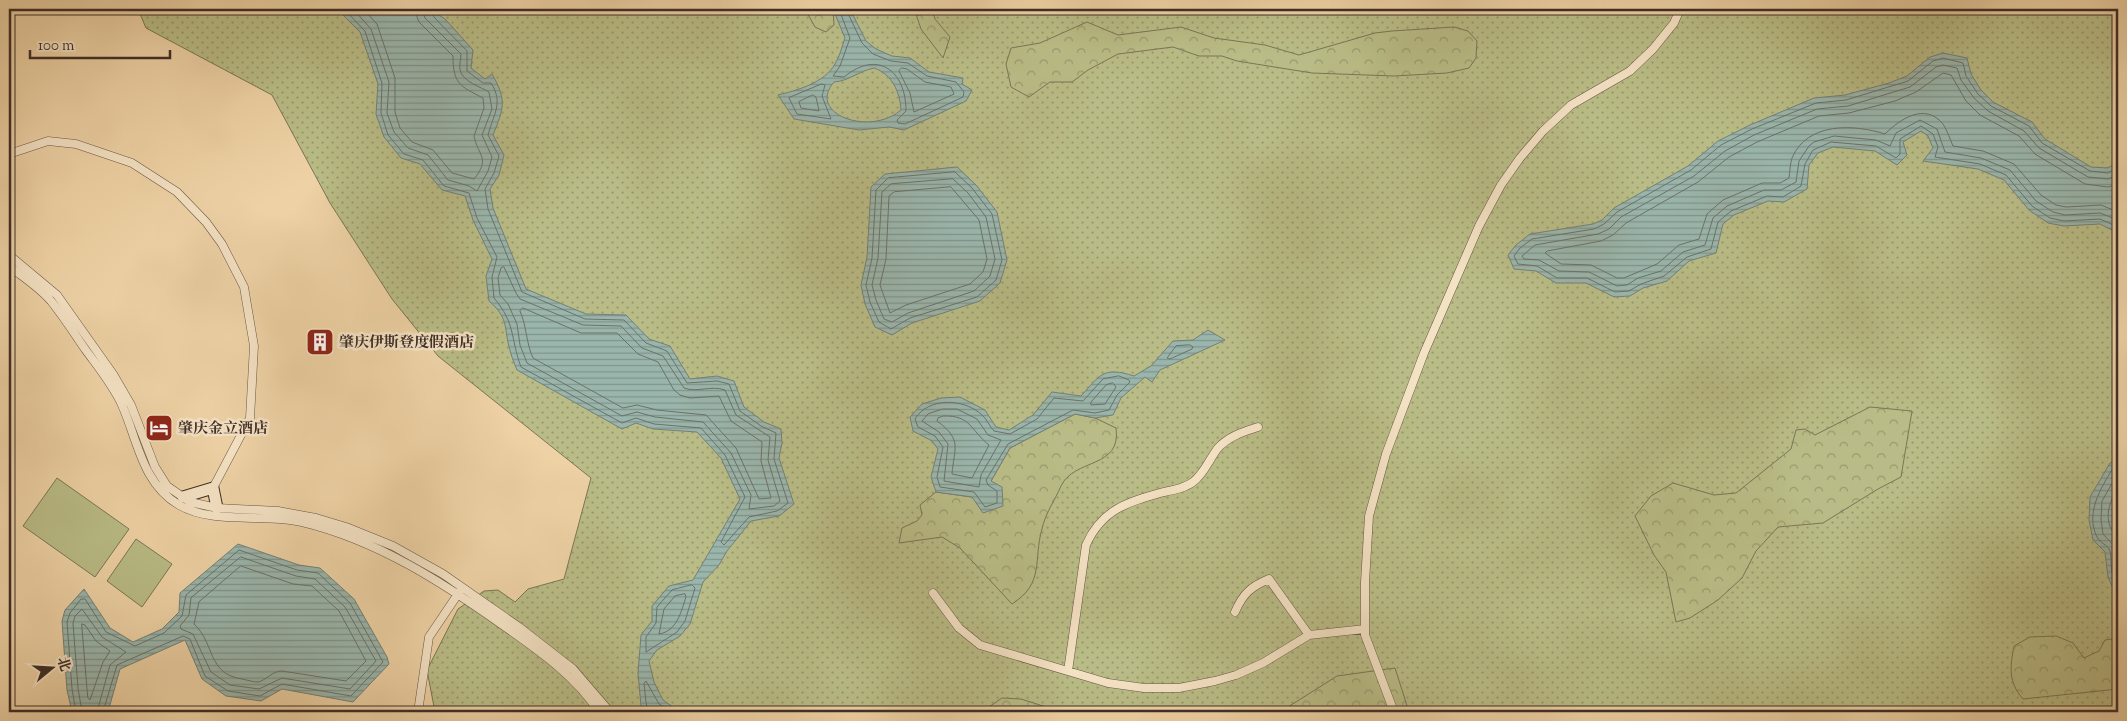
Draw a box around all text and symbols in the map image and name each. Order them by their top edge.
scale bar [30,28,170,60]
text: 100 m [38,36,75,57]
building icon: 肇庆伊斯登度假酒店 [305,327,335,357]
place label: 肇庆伊斯登度假酒店 [339,333,474,354]
hotel icon: 肇庆金立酒店 [144,413,174,443]
place label: 肇庆金立酒店 [178,419,268,440]
north arrow [28,644,78,694]
text: 北 [51,655,74,674]

